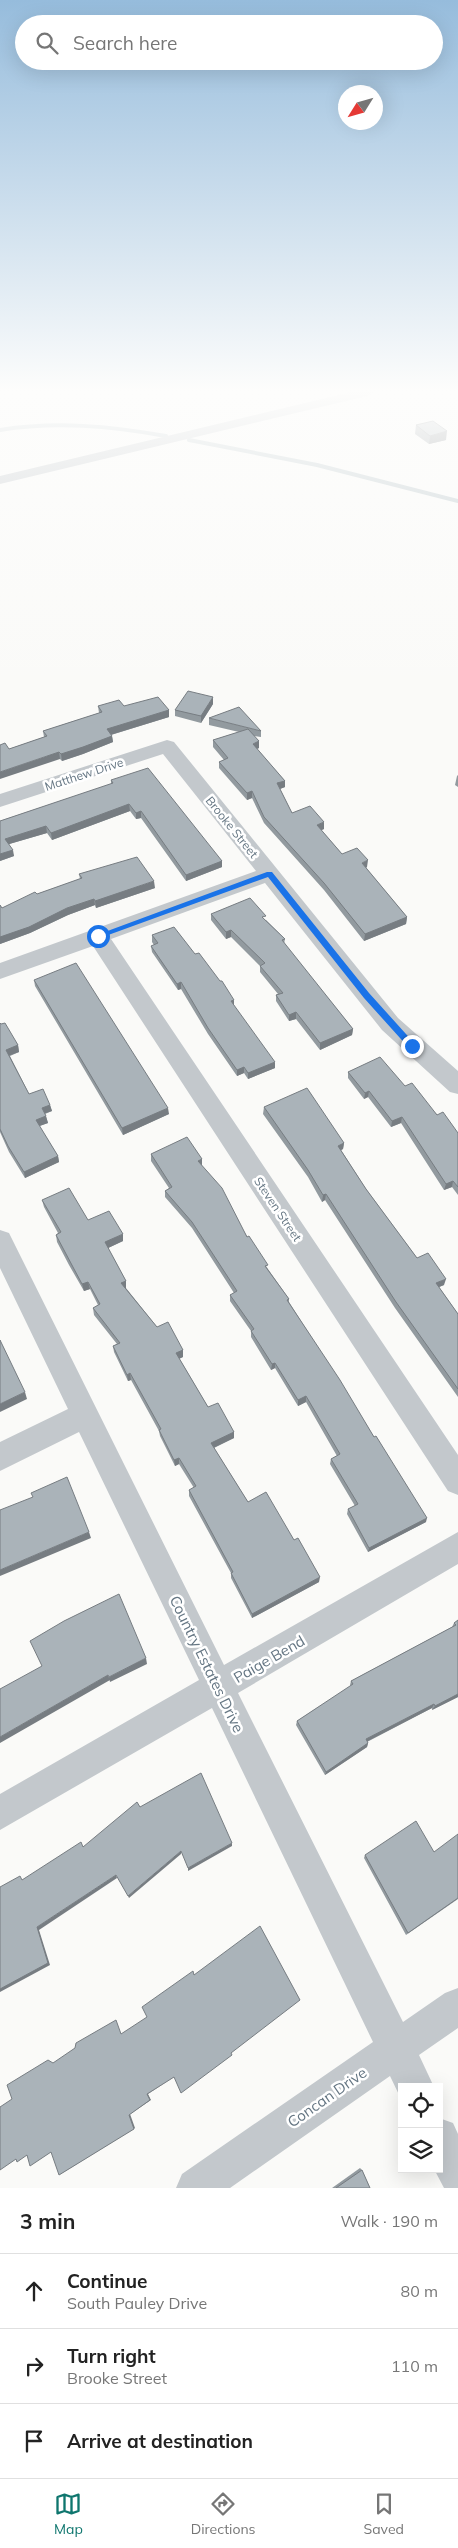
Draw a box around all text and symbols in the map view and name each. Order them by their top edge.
search box [15,15,443,70]
icon: search [33,29,61,57]
text: Search here [73,31,177,55]
north arrow [338,85,383,130]
street label: Matthew Drive [43,754,125,794]
street label: Brooke Street [203,793,261,861]
route start [87,925,110,948]
route end [401,1035,424,1058]
street label: Steven Street [251,1174,305,1244]
street label: Country Estates Drive [166,1592,248,1736]
street label: Paige Bend [230,1631,308,1687]
street label: Concan Drive [284,2063,370,2131]
map controls [398,2083,443,2173]
button: locate [398,2083,443,2128]
button: layers [398,2128,443,2173]
text: 3 min [20,2208,75,2234]
text: Walk · 190 m [340,2211,438,2231]
text: Continue [67,2269,147,2293]
icon: ahead [20,2277,48,2305]
text: 80 m [401,2281,438,2301]
text: South Pauley Drive [67,2293,207,2313]
text: Turn right [67,2344,156,2368]
icon: right [20,2352,48,2380]
text: 110 m [391,2356,438,2376]
text: Brooke Street [67,2368,167,2388]
icon: arrive [20,2427,48,2455]
text: Arrive at destination [67,2429,253,2453]
tab: Map [54,2490,83,2538]
tab: Directions [191,2490,256,2538]
tab: Saved [364,2490,404,2538]

